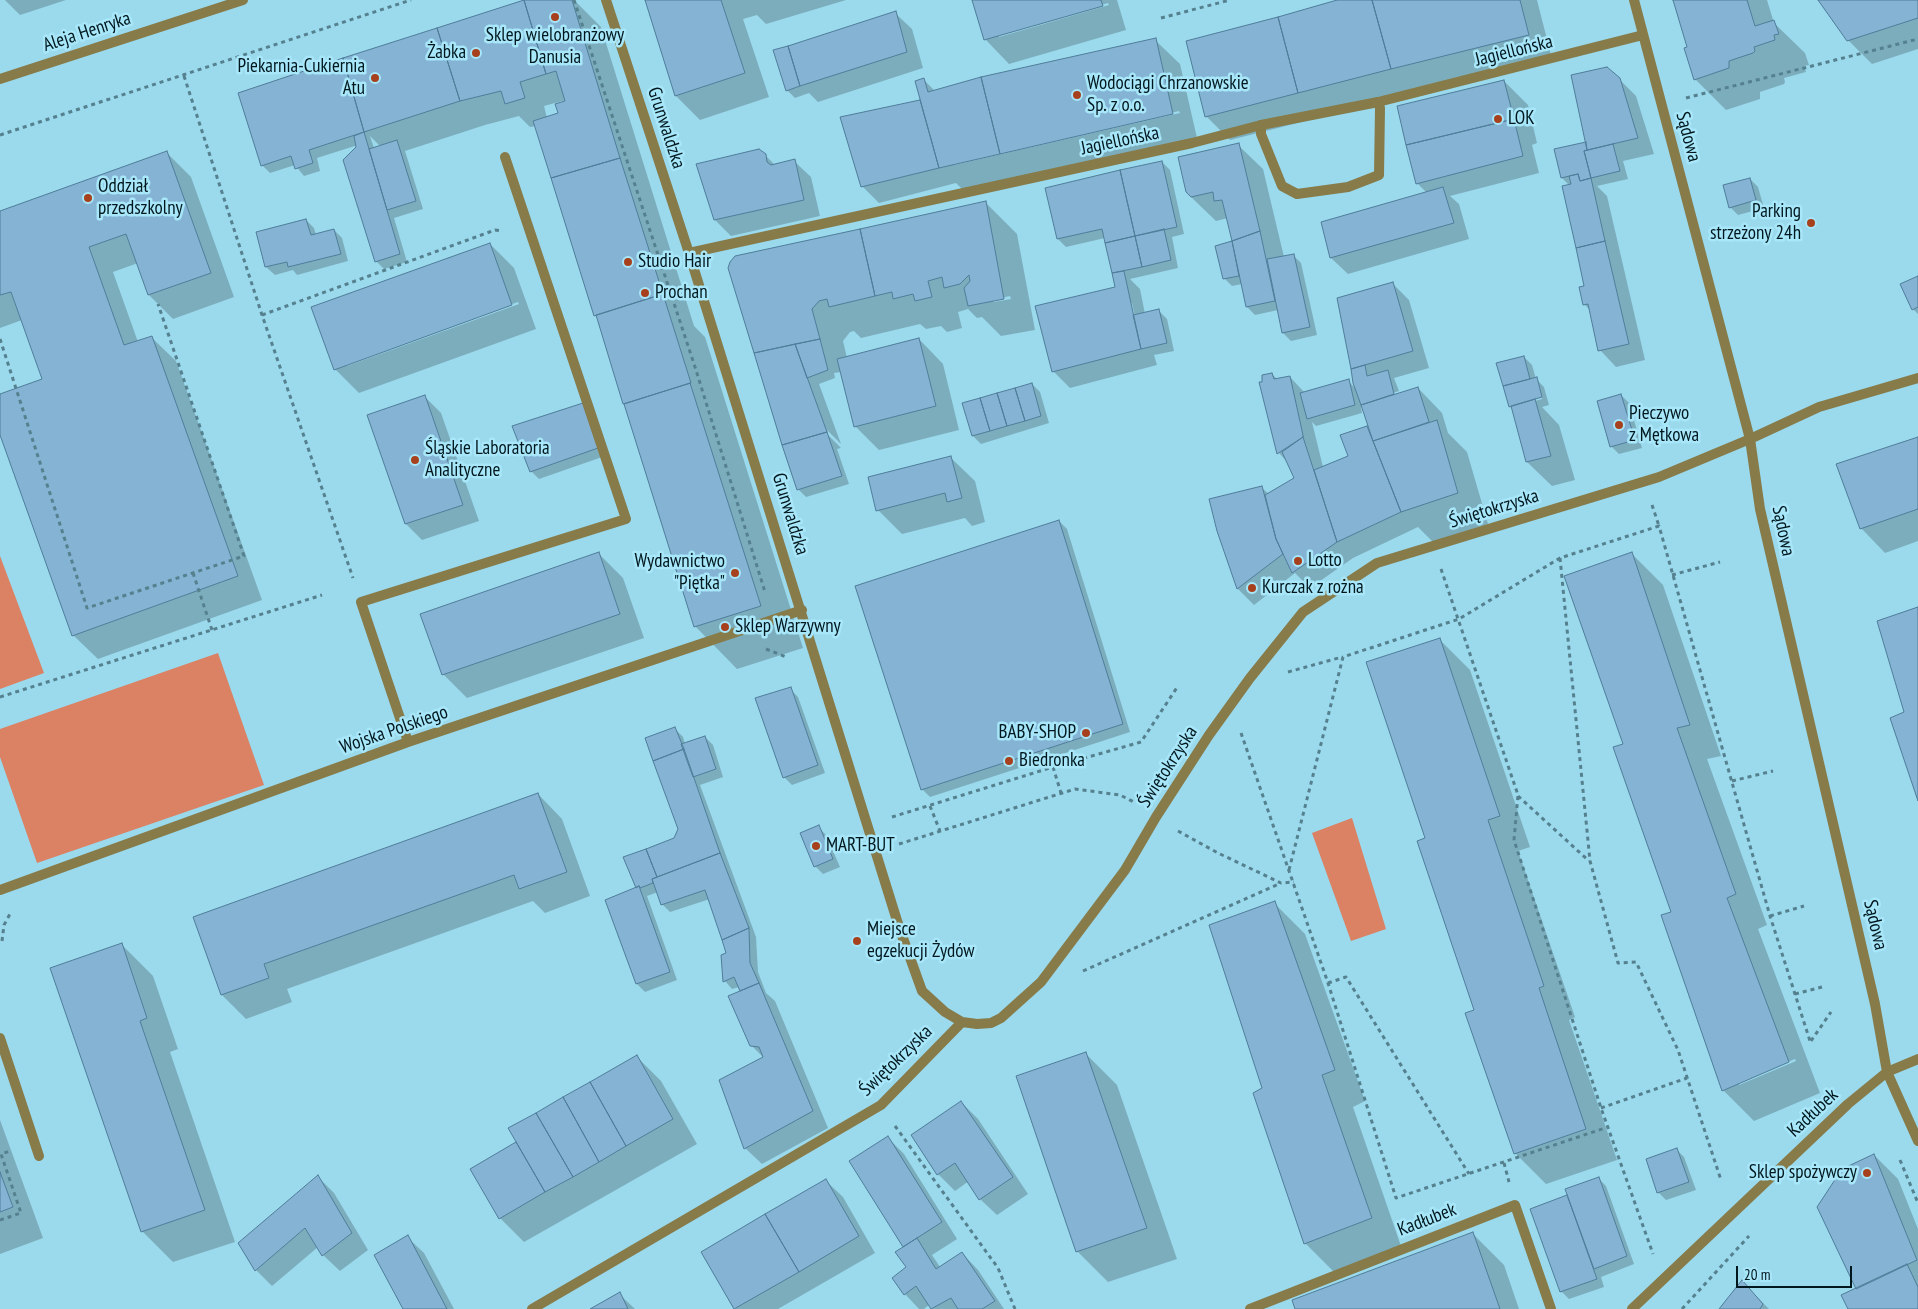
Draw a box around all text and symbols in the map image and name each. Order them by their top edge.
street label: Aleja Henryka [40,7,134,57]
marker: Sklep wielobranżowy Danusia [549,11,561,23]
place label: Sklep wielobranżowy Danusia [486,25,624,69]
street label: Jagiellońska [1473,30,1555,72]
place label: Żabka [427,42,466,64]
marker: Żabka [470,47,482,59]
place label: Piekarnia-Cukiernia Atu [237,56,365,100]
marker: Piekarnia-Cukiernia Atu [369,72,381,84]
place label: Wodociągi Chrzanowskie Sp. z o.o. [1087,73,1249,117]
street label: Grunwaldzka [642,84,690,172]
marker: Wodociągi Chrzanowskie Sp. z o.o. [1071,89,1083,101]
place label: LOK [1508,108,1535,130]
street label: Sądowa [1670,110,1706,164]
marker: LOK [1492,113,1504,125]
street label: Jagiellońska [1079,122,1161,160]
place label: Oddział przedszkolny [98,176,183,220]
marker: Oddział przedszkolny [82,192,94,204]
place label: Parking strzeżony 24h [1710,201,1801,245]
marker: Parking strzeżony 24h [1805,217,1817,229]
place label: Studio Hair [638,251,711,273]
marker: Studio Hair [622,256,634,268]
place label: Prochan [655,282,708,304]
marker: Prochan [639,287,651,299]
place label: Pieczywo z Mętkowa [1629,403,1699,447]
marker: Pieczywo z Mętkowa [1613,419,1625,431]
place label: Śląskie Laboratoria Analityczne [425,438,550,482]
marker: Śląskie Laboratoria Analityczne [409,454,421,466]
street label: Grunwaldzka [767,470,813,558]
street label: Świętokrzyska [1447,485,1541,533]
street label: Sądowa [1767,504,1799,558]
place label: Lotto [1308,550,1342,572]
place label: Wydawnictwo "Piętka" [635,551,725,595]
marker: Lotto [1292,555,1304,567]
marker: Wydawnictwo "Piętka" [729,567,741,579]
place label: Kurczak z rożna [1262,577,1364,599]
marker: Kurczak z rożna [1246,582,1258,594]
place label: Sklep Warzywny [735,616,841,638]
marker: Sklep Warzywny [719,621,731,633]
street label: Wojska Polskiego [337,701,451,759]
place label: BABY-SHOP [999,722,1076,744]
street label: Świętokrzyska [1133,722,1203,812]
marker: BABY-SHOP [1080,727,1092,739]
place label: Biedronka [1019,750,1085,772]
marker: Biedronka [1003,755,1015,767]
place label: MART-BUT [826,835,895,857]
marker: MART-BUT [810,840,822,852]
street label: Sądowa [1858,898,1892,952]
place label: Miejsce egzekucji Żydów [867,919,975,963]
marker: Miejsce egzekucji Żydów [851,935,863,947]
street label: Świętokrzyska [855,1021,937,1101]
street label: Kadłubek [1783,1084,1843,1142]
place label: Sklep spożywczy [1749,1162,1857,1184]
marker: Sklep spożywczy [1861,1167,1873,1179]
street label: Kadłubek [1394,1198,1460,1242]
scale bar [1738,1256,1854,1288]
text: 20 m [1744,1265,1770,1284]

